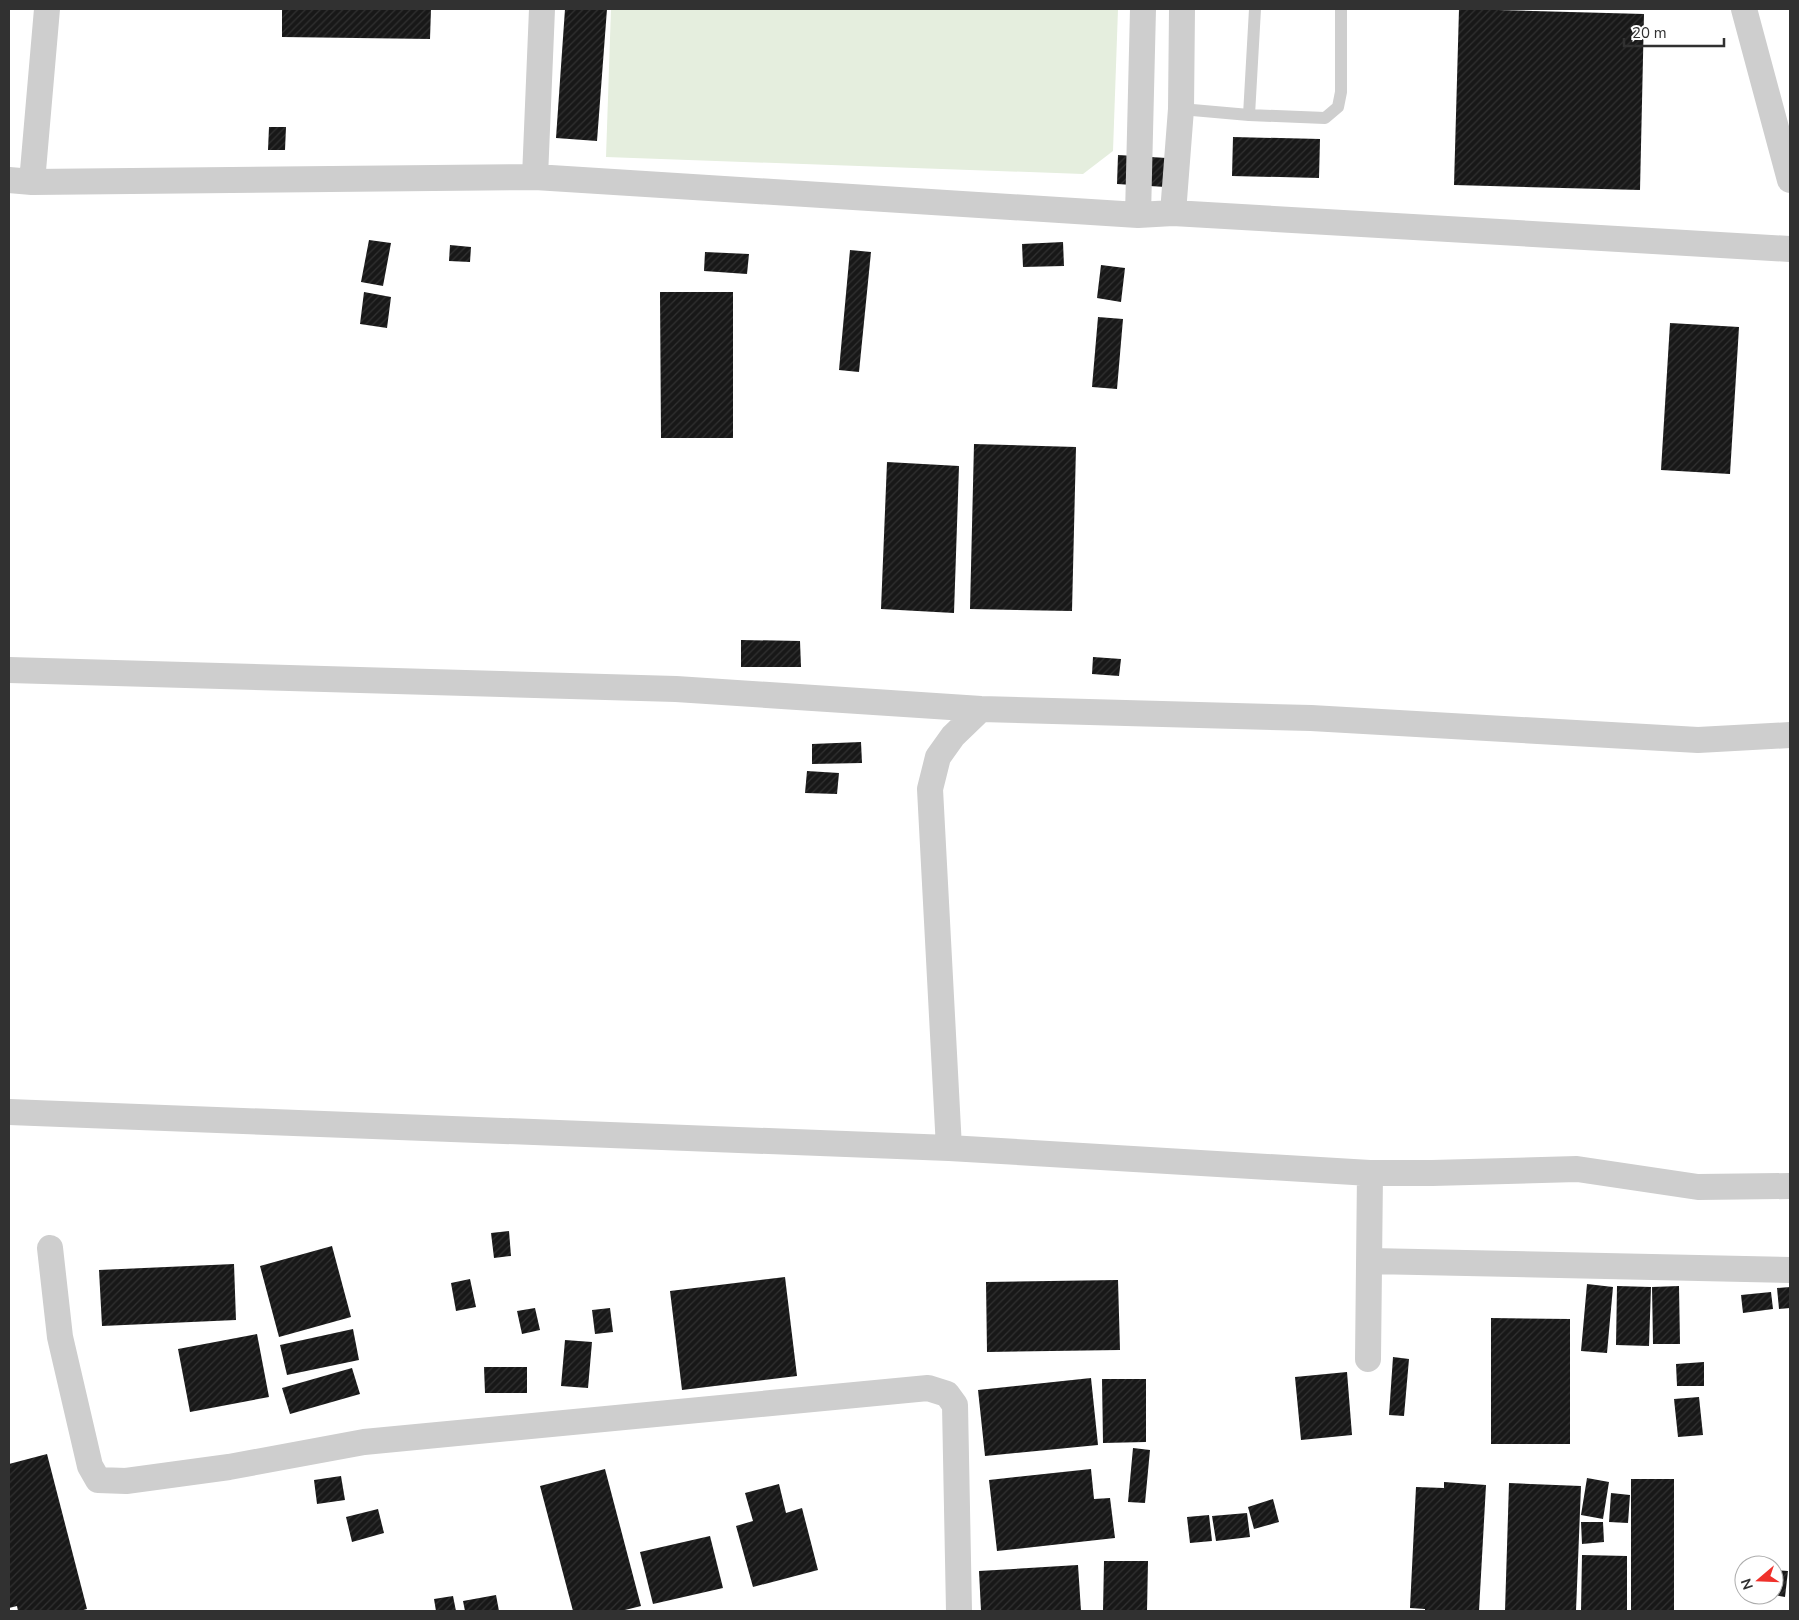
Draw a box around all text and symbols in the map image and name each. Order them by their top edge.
scale bar [1624,15,1724,47]
text: 20 m [1632,23,1667,43]
north arrow [1734,1555,1784,1605]
text: N [1736,1576,1758,1592]

